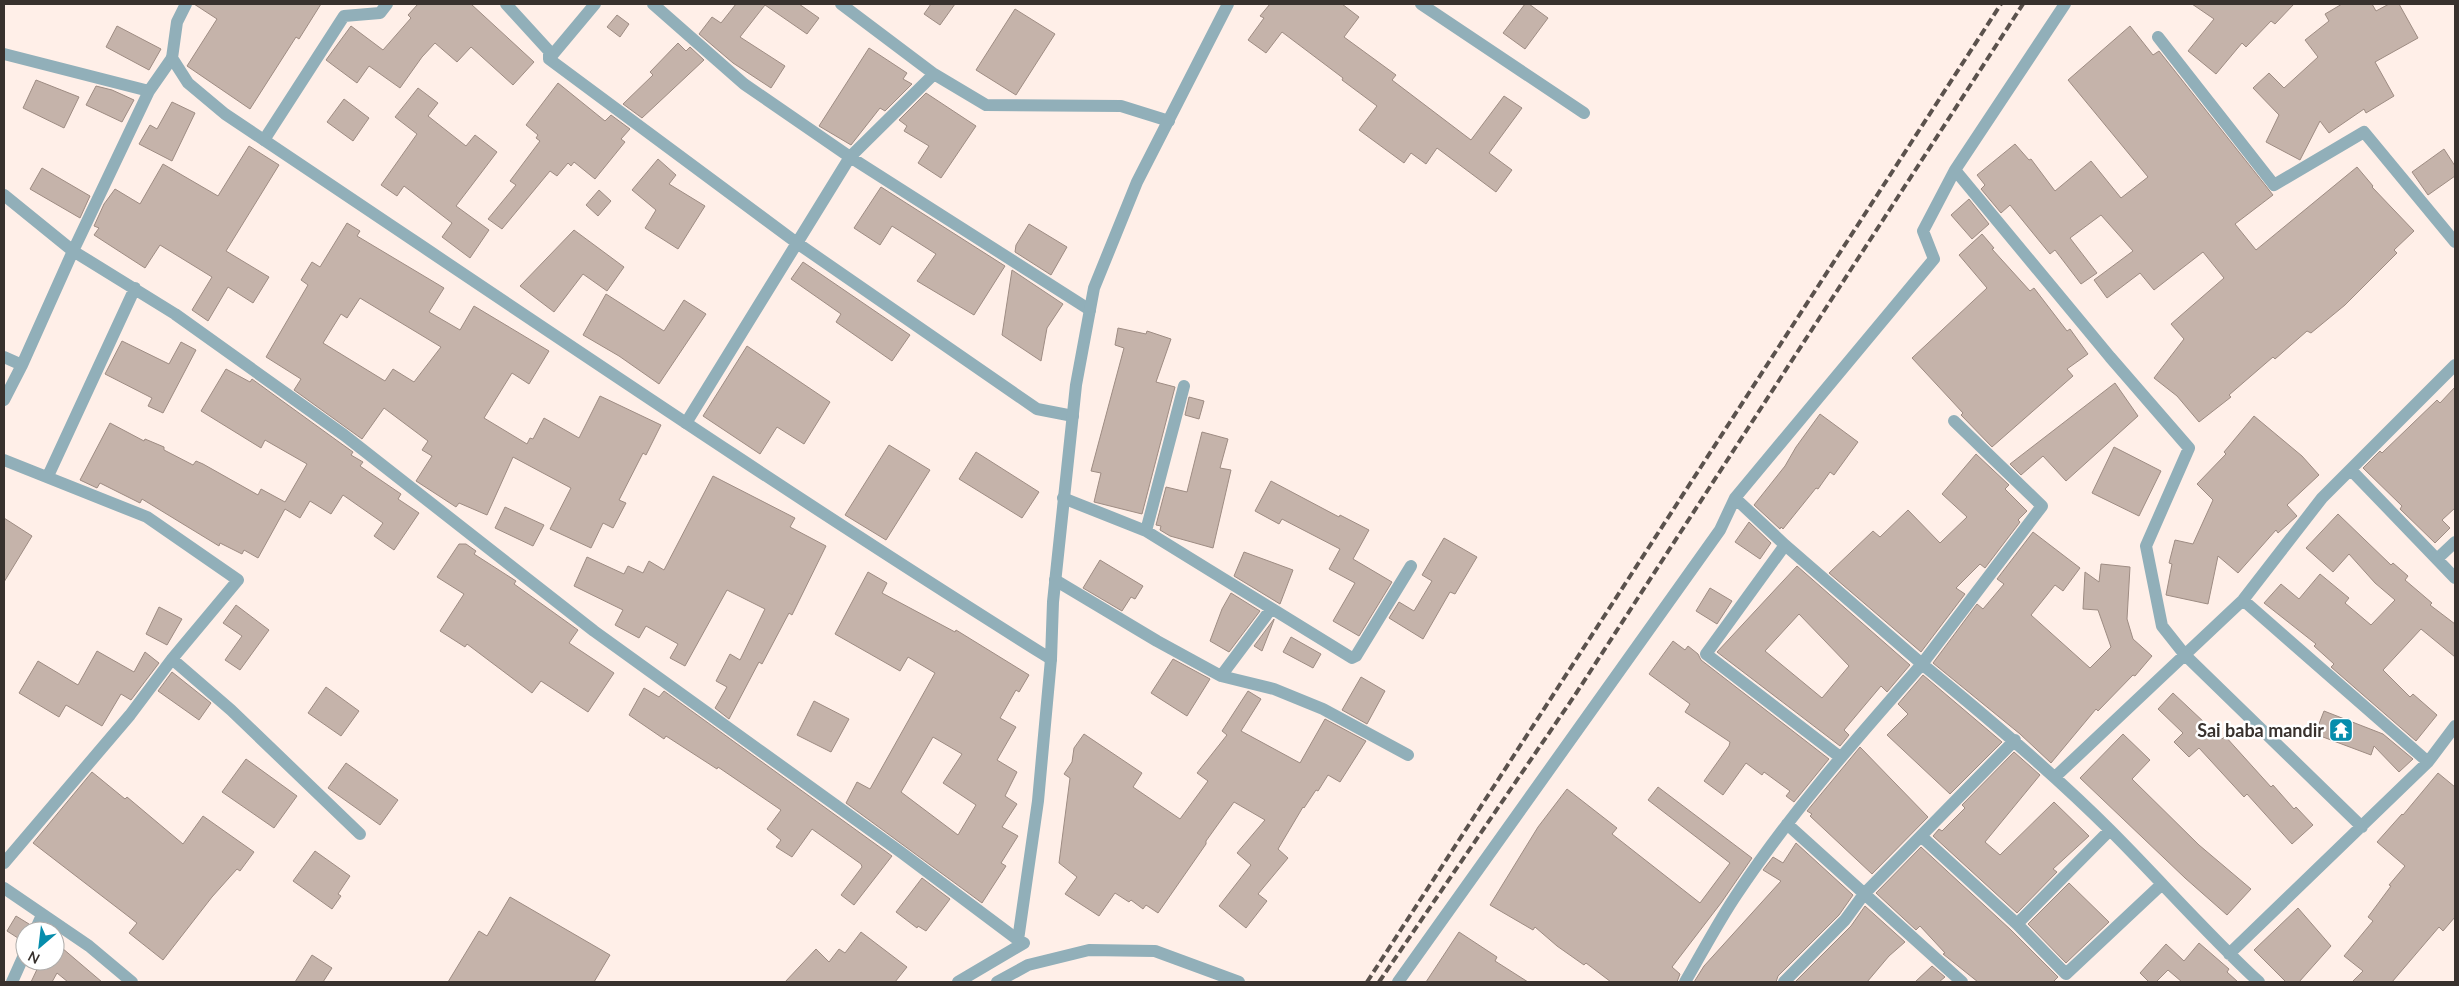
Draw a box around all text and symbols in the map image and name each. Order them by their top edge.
temple icon: Sai baba mandir [2328,717,2354,743]
place label: Sai baba mandir [2197,719,2324,741]
north arrow [15,921,65,971]
text: N [25,948,42,968]

